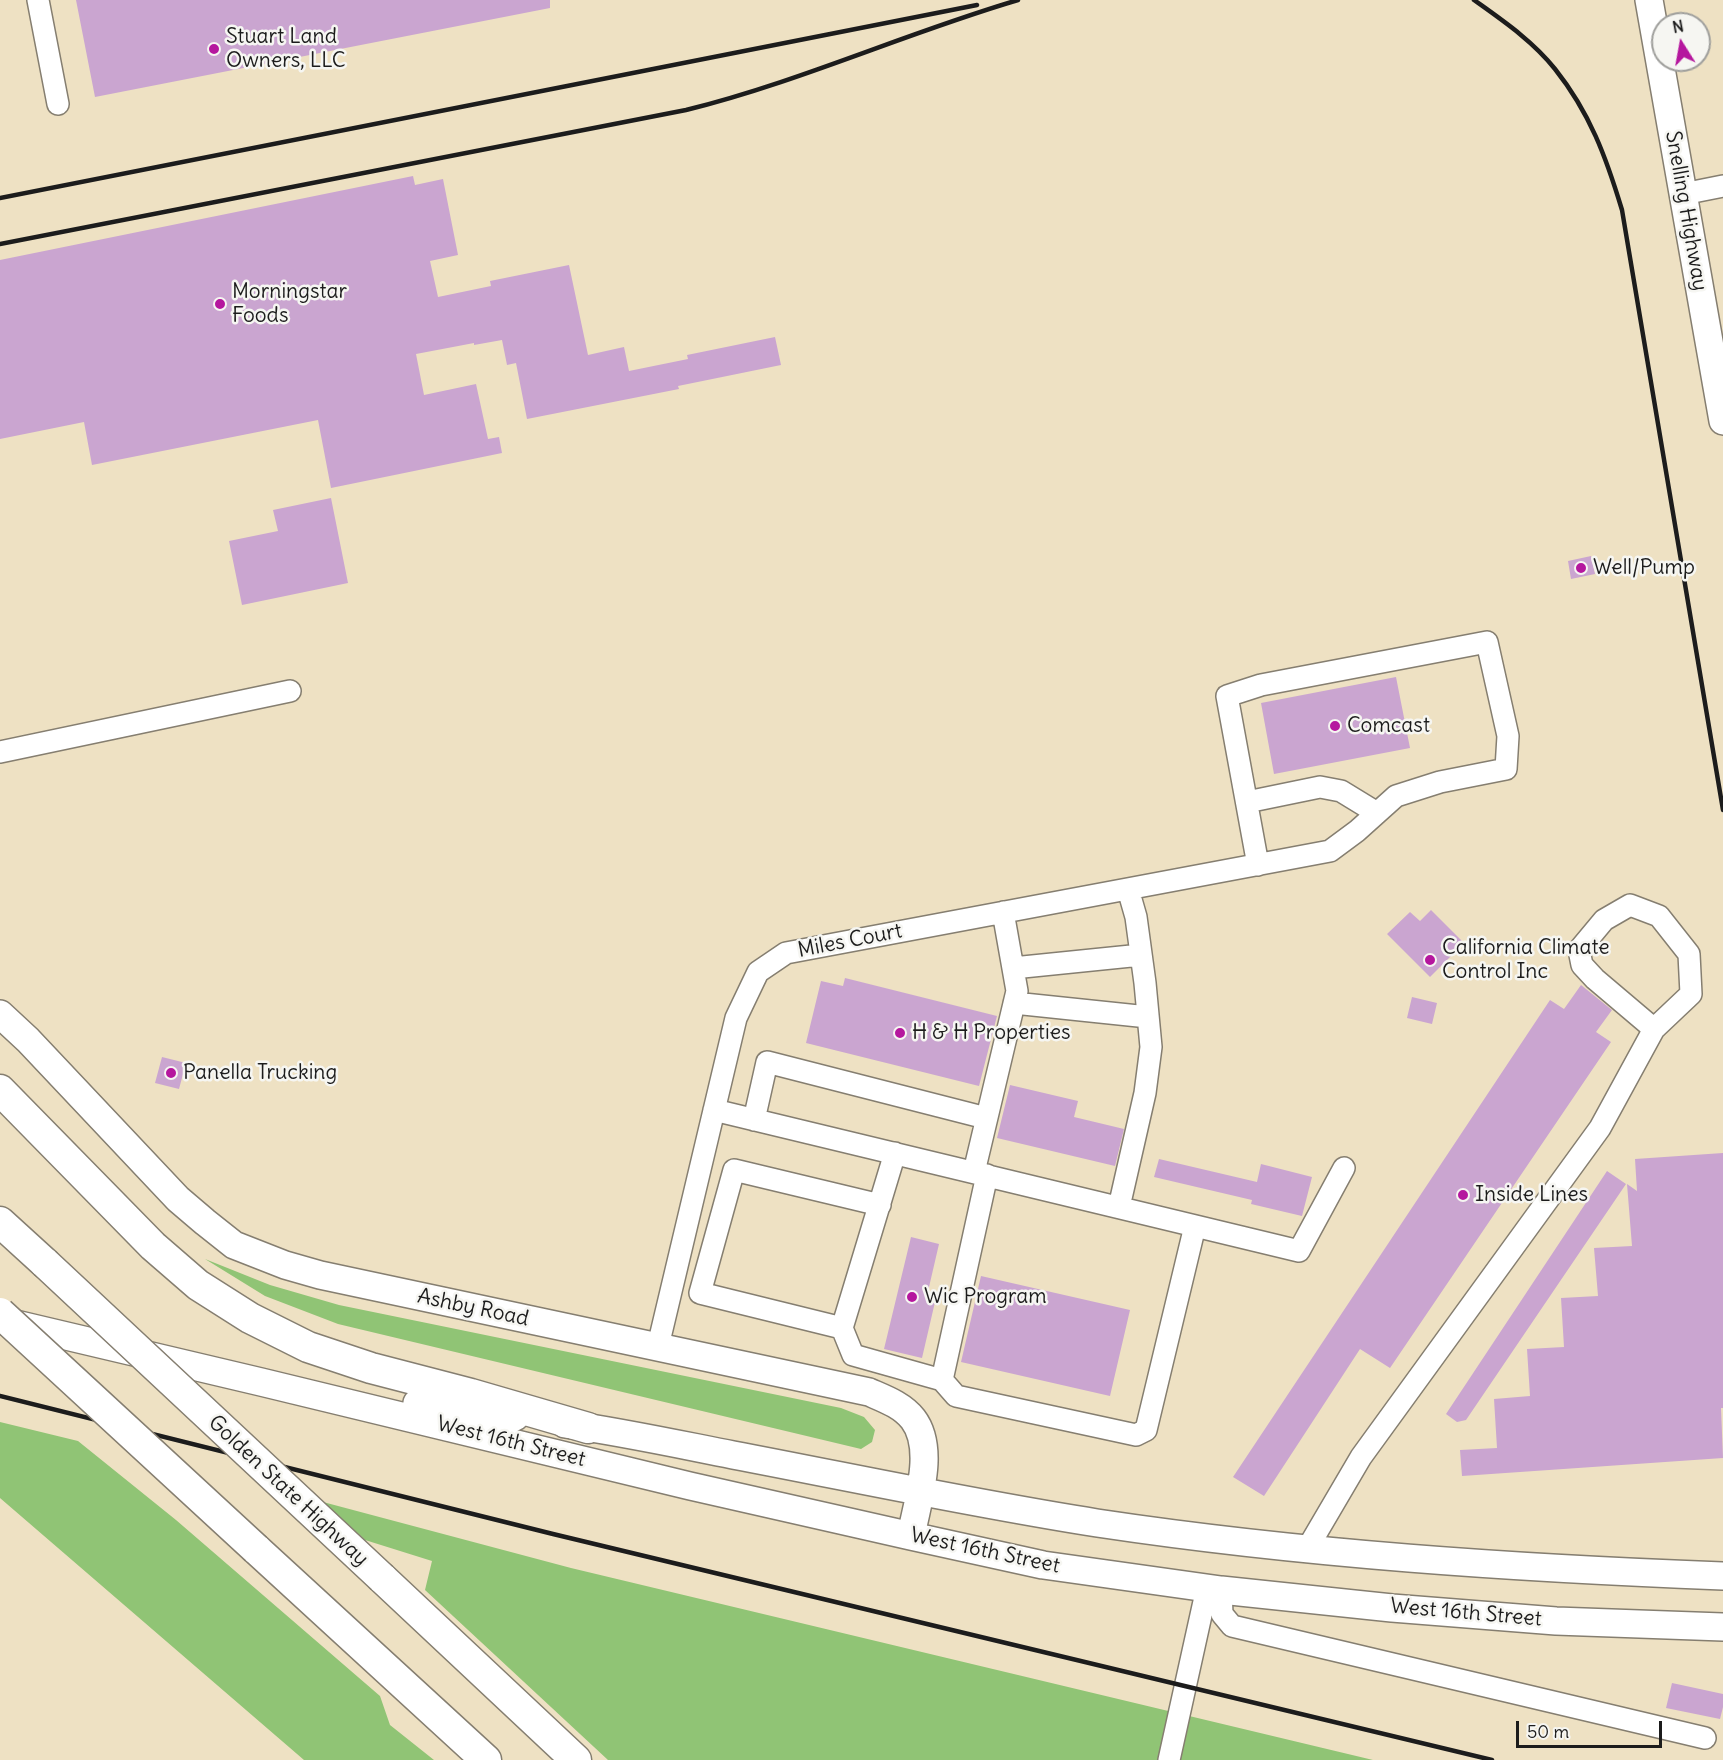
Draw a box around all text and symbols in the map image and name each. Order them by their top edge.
north arrow [1651,12,1711,72]
text: N [1671,15,1685,37]
place label: Stuart Land Owners, LLC [226,24,346,74]
marker: Stuart Land Owners, LLC [207,42,221,56]
street label: Snelling Highway [1660,129,1712,293]
place label: Morningstar Foods [232,279,347,329]
marker: Morningstar Foods [213,297,227,311]
place label: Well/Pump [1593,555,1695,581]
marker: Well/Pump [1574,561,1588,575]
place label: Comcast [1347,713,1430,739]
marker: Comcast [1328,719,1342,733]
street label: Miles Court [796,919,904,963]
place label: California Climate Control Inc [1442,935,1610,985]
marker: California Climate Control Inc [1423,953,1437,967]
place label: H & H Properties [912,1020,1071,1046]
marker: H & H Properties [893,1026,907,1040]
place label: Panella Trucking [183,1060,337,1086]
marker: Panella Trucking [164,1066,178,1080]
place label: Inside Lines [1475,1182,1588,1208]
marker: Inside Lines [1456,1188,1470,1202]
street label: Ashby Road [415,1284,531,1332]
place label: Wic Program [924,1284,1047,1310]
marker: Wic Program [905,1290,919,1304]
street label: Golden State Highway [203,1410,373,1572]
street label: West 16th Street [434,1411,588,1473]
street label: West 16th Street [908,1523,1062,1579]
street label: West 16th Street [1389,1594,1543,1632]
scale bar [1519,1709,1664,1747]
text: 50 m [1527,1720,1569,1743]

